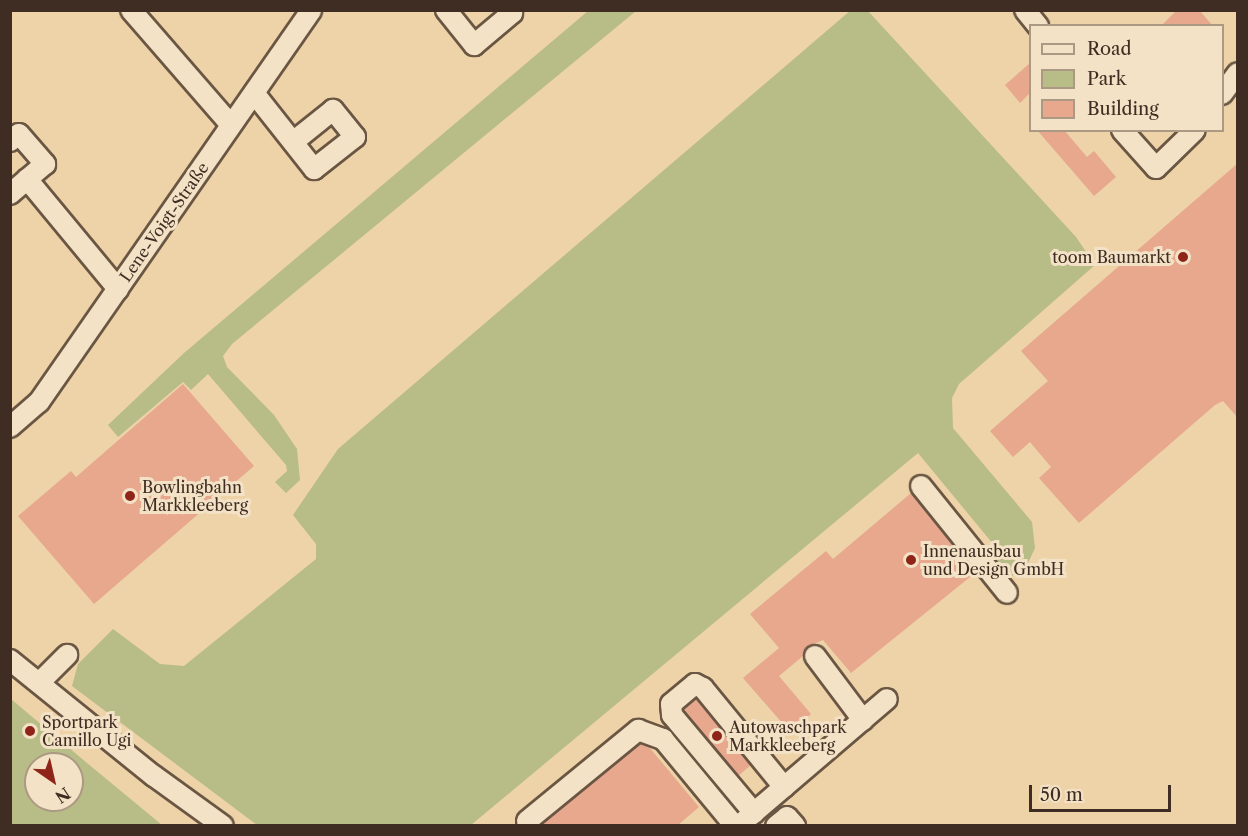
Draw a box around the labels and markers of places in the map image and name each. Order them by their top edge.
place label: toom Baumarkt [1052,247,1171,267]
marker: toom Baumarkt [1176,250,1190,264]
place label: Bowlingbahn Markkleeberg [142,477,248,515]
marker: Bowlingbahn Markkleeberg [123,489,137,503]
place label: Innenausbau und Design GmbH [923,541,1064,579]
marker: Innenausbau und Design GmbH [904,553,918,567]
place label: Sportpark Camillo Ugi [42,712,131,750]
place label: Autowaschpark Markkleeberg [729,717,846,755]
marker: Sportpark Camillo Ugi [23,724,37,738]
marker: Autowaschpark Markkleeberg [710,729,724,743]

